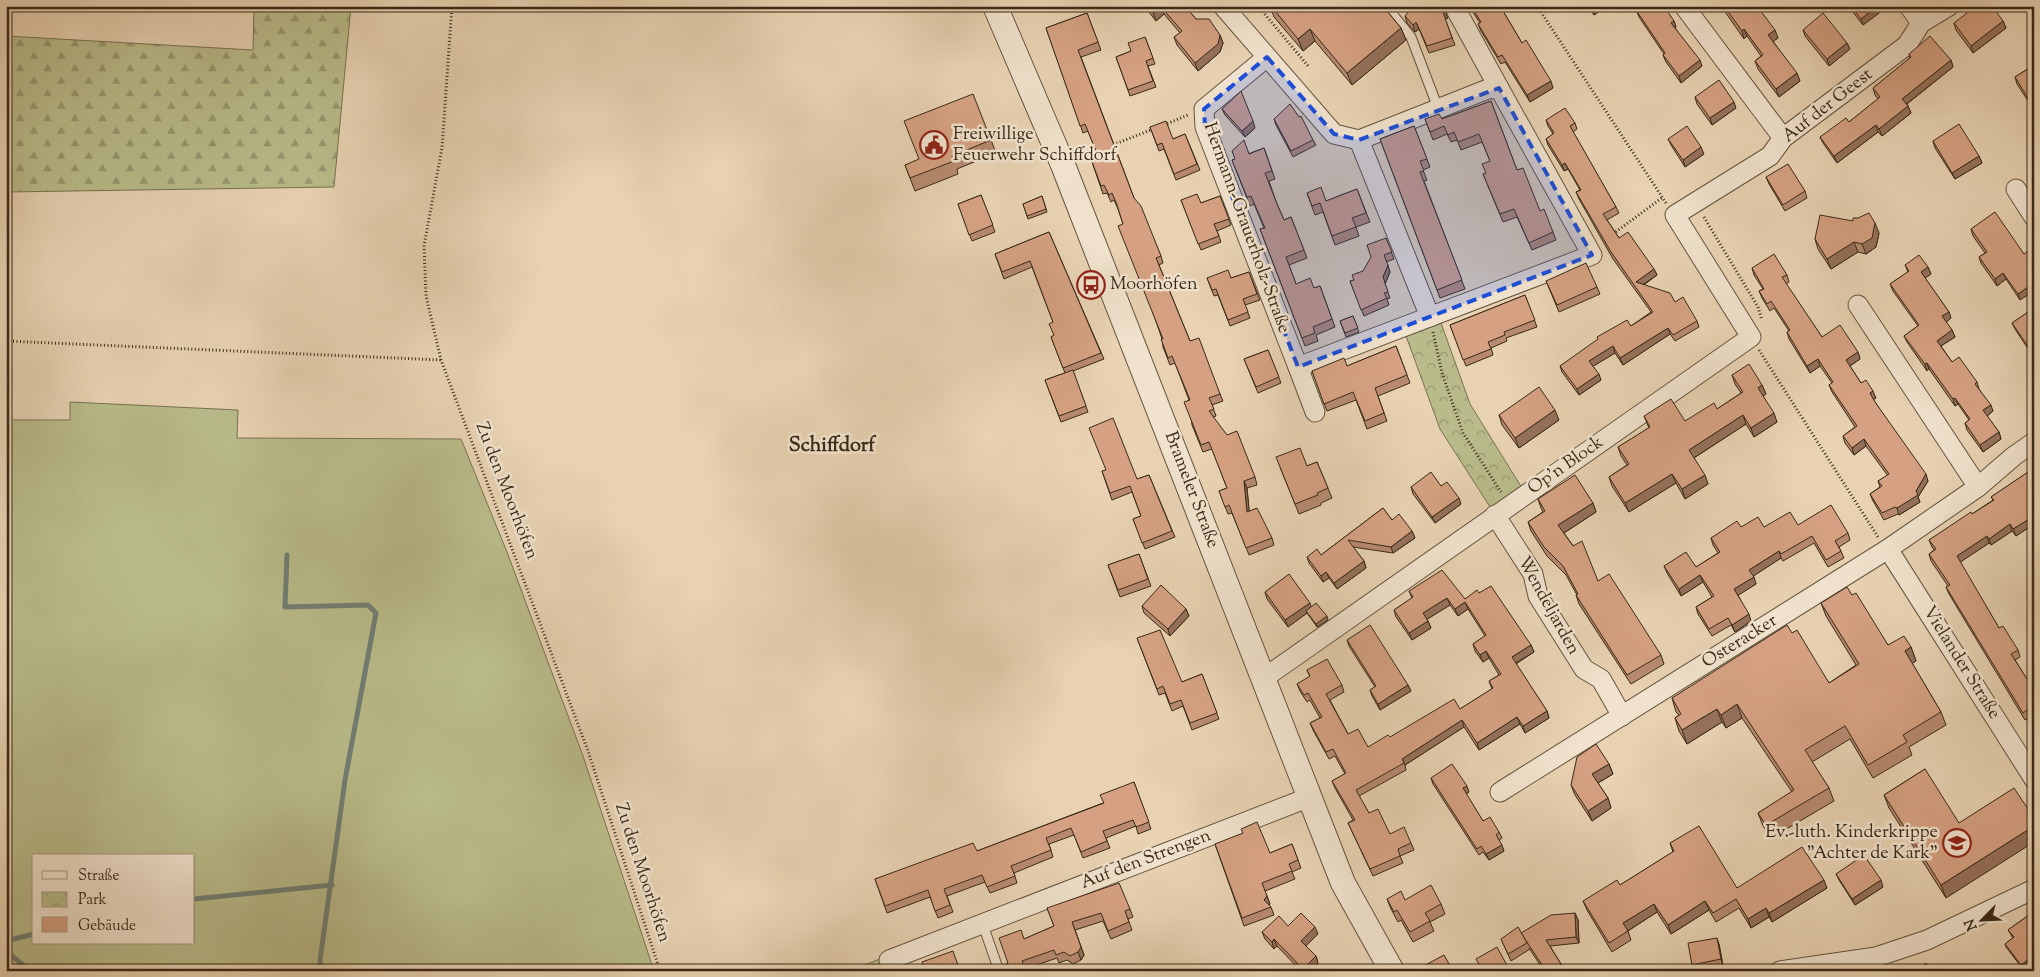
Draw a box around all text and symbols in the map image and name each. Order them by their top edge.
street label: Auf der Geest [1777,62,1879,150]
street label: Hermann-Grauerholz-Straße [1196,119,1296,337]
place label: Freiwillige Feuerwehr Schiffdorf [953,122,1117,169]
public building icon: Freiwillige Feuerwehr Schiffdorf [919,130,949,160]
bus stop icon: Moorhöfen [1076,270,1106,300]
place label: Moorhöfen [1110,272,1198,298]
street label: Zu den Moorhöfen [468,419,544,564]
street label: Brameler Straße [1157,428,1225,552]
street label: Op'n Block [1523,430,1609,502]
district label: Schiffdorf [789,432,877,461]
street label: Wendeljarden [1510,552,1586,660]
street label: Vielander Straße [1916,601,2006,725]
street label: Osteracker [1697,608,1783,675]
street label: Zu den Moorhöfen [607,800,677,946]
place label: Ev.-luth. Kinderkrippe "Achter de Kark" [1765,820,1938,867]
street label: Auf den Strengen [1077,823,1215,897]
school or university icon: Ev.-luth. Kinderkrippe "Achter de Kark" [1942,828,1972,858]
legend [32,854,195,944]
text: Straße [78,866,120,887]
text: Park [78,890,107,911]
north arrow [1958,894,2008,944]
text: N [1961,915,1983,934]
text: Gebäude [78,916,136,937]

